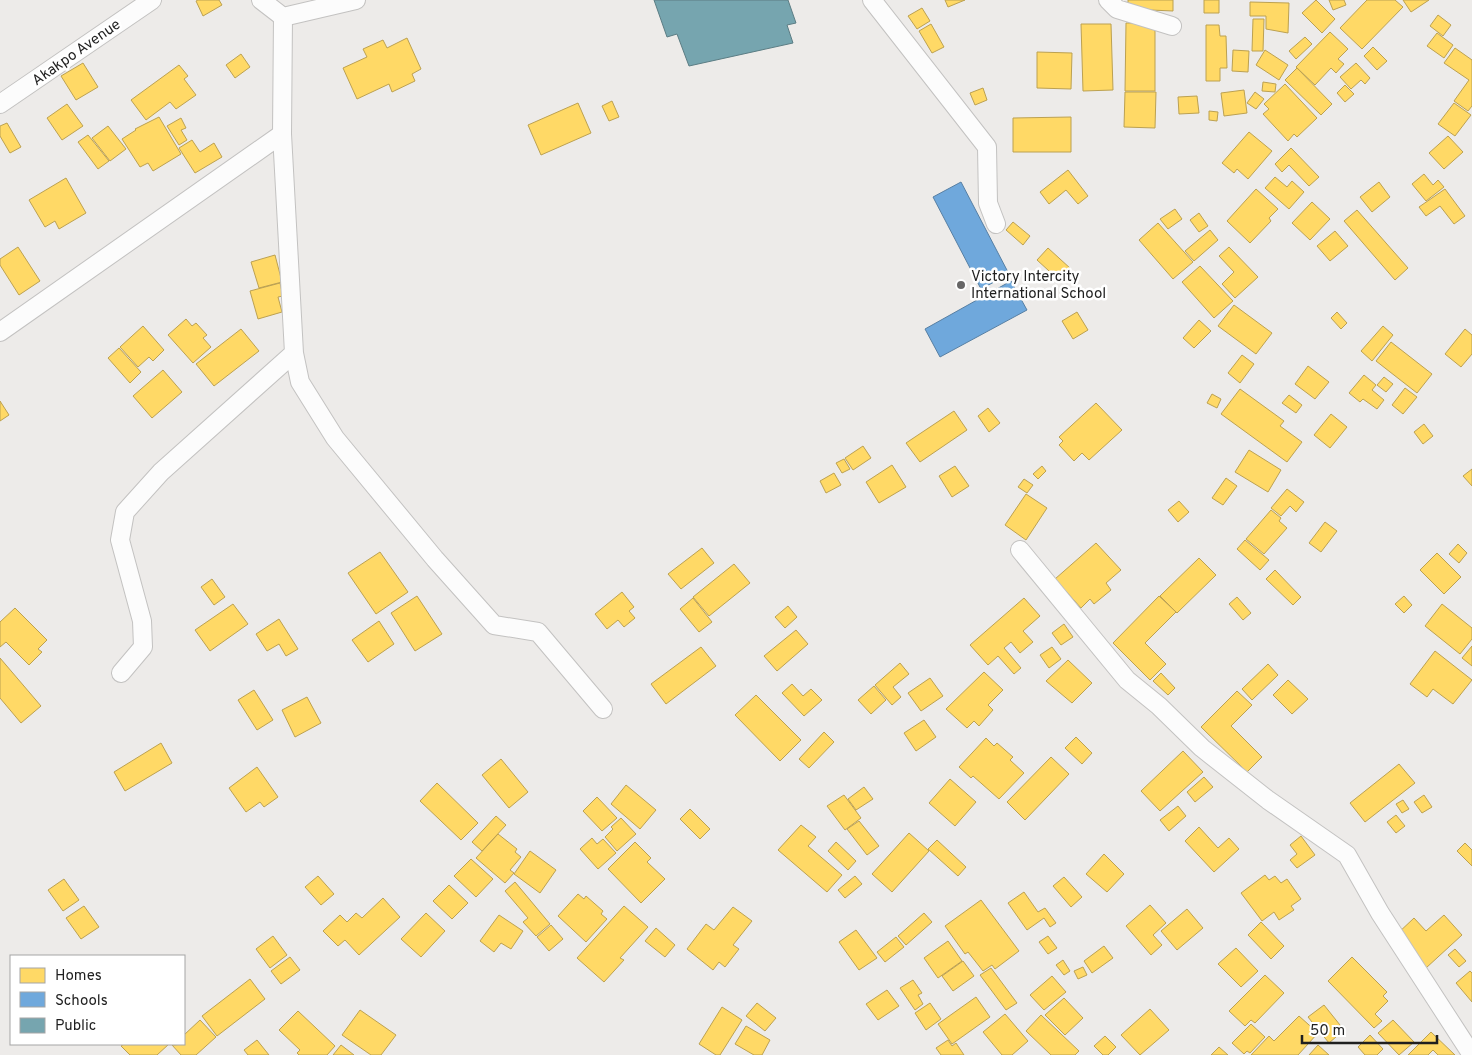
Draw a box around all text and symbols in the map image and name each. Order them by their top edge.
street label: Akakpo Avenue [29,16,125,91]
place label: Victory Intercity International School [971,268,1106,304]
marker: Victory Intercity International School [955,279,967,291]
legend [10,955,185,1045]
text: Homes [55,967,102,986]
text: Schools [55,992,108,1011]
scale bar [1302,1012,1437,1044]
text: Public [55,1017,96,1036]
text: 50 m [1310,1022,1345,1041]

